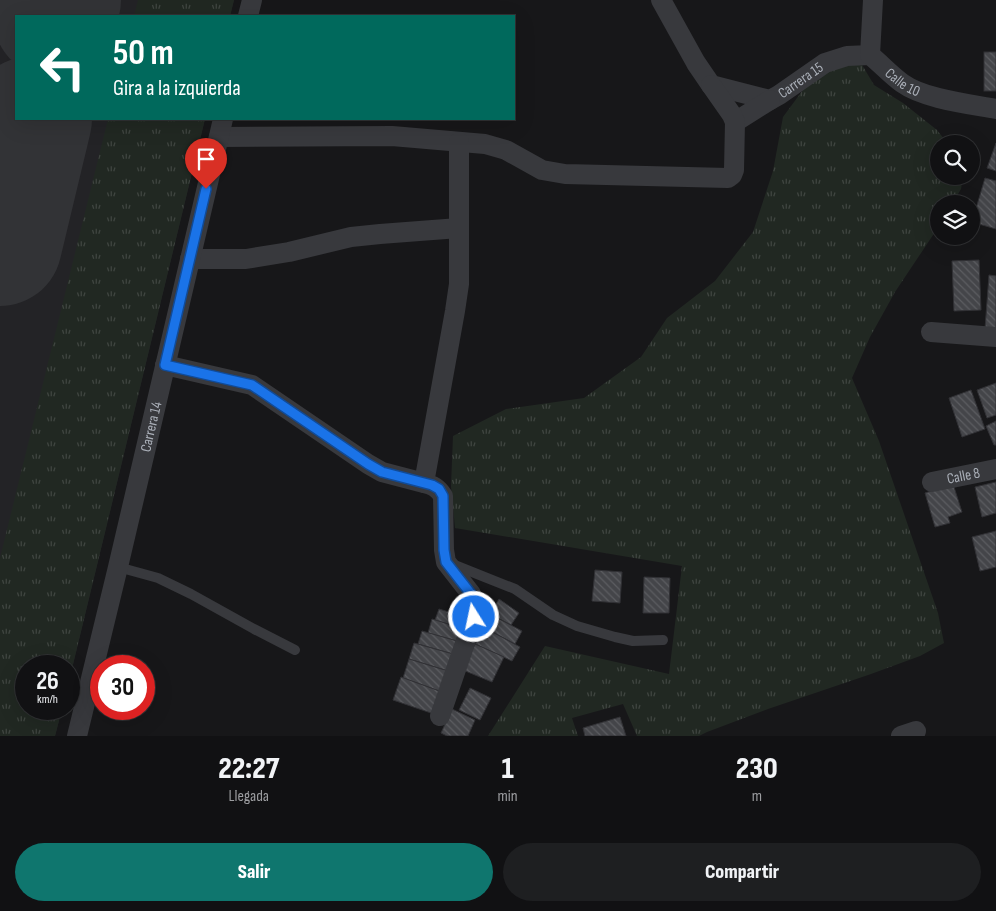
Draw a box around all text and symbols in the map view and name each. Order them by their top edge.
text: 50 m [113,32,174,75]
icon: left [30,35,95,100]
street label: Carrera 15 [774,58,827,103]
street label: Calle 10 [881,64,923,101]
text: Gira a la izquierda [113,75,241,102]
map controls [930,135,980,245]
button: search [930,135,980,185]
pin [185,138,227,189]
icon: arrive [192,145,220,173]
button: layers [930,195,980,245]
street label: Carrera 14 [136,400,166,454]
street label: Calle 8 [945,463,982,489]
position arrow [447,590,499,642]
speed limit sign: 30 [90,655,155,720]
text: 26 [36,666,59,697]
text: km/h [37,692,58,707]
text: 22:27 [218,751,279,787]
text: 1 [501,751,514,787]
text: 230 [736,751,778,787]
text: Llegada [229,787,269,806]
text: min [498,787,518,806]
text: m [752,787,762,806]
button: Salir [15,843,493,901]
button: Compartir [503,843,981,901]

